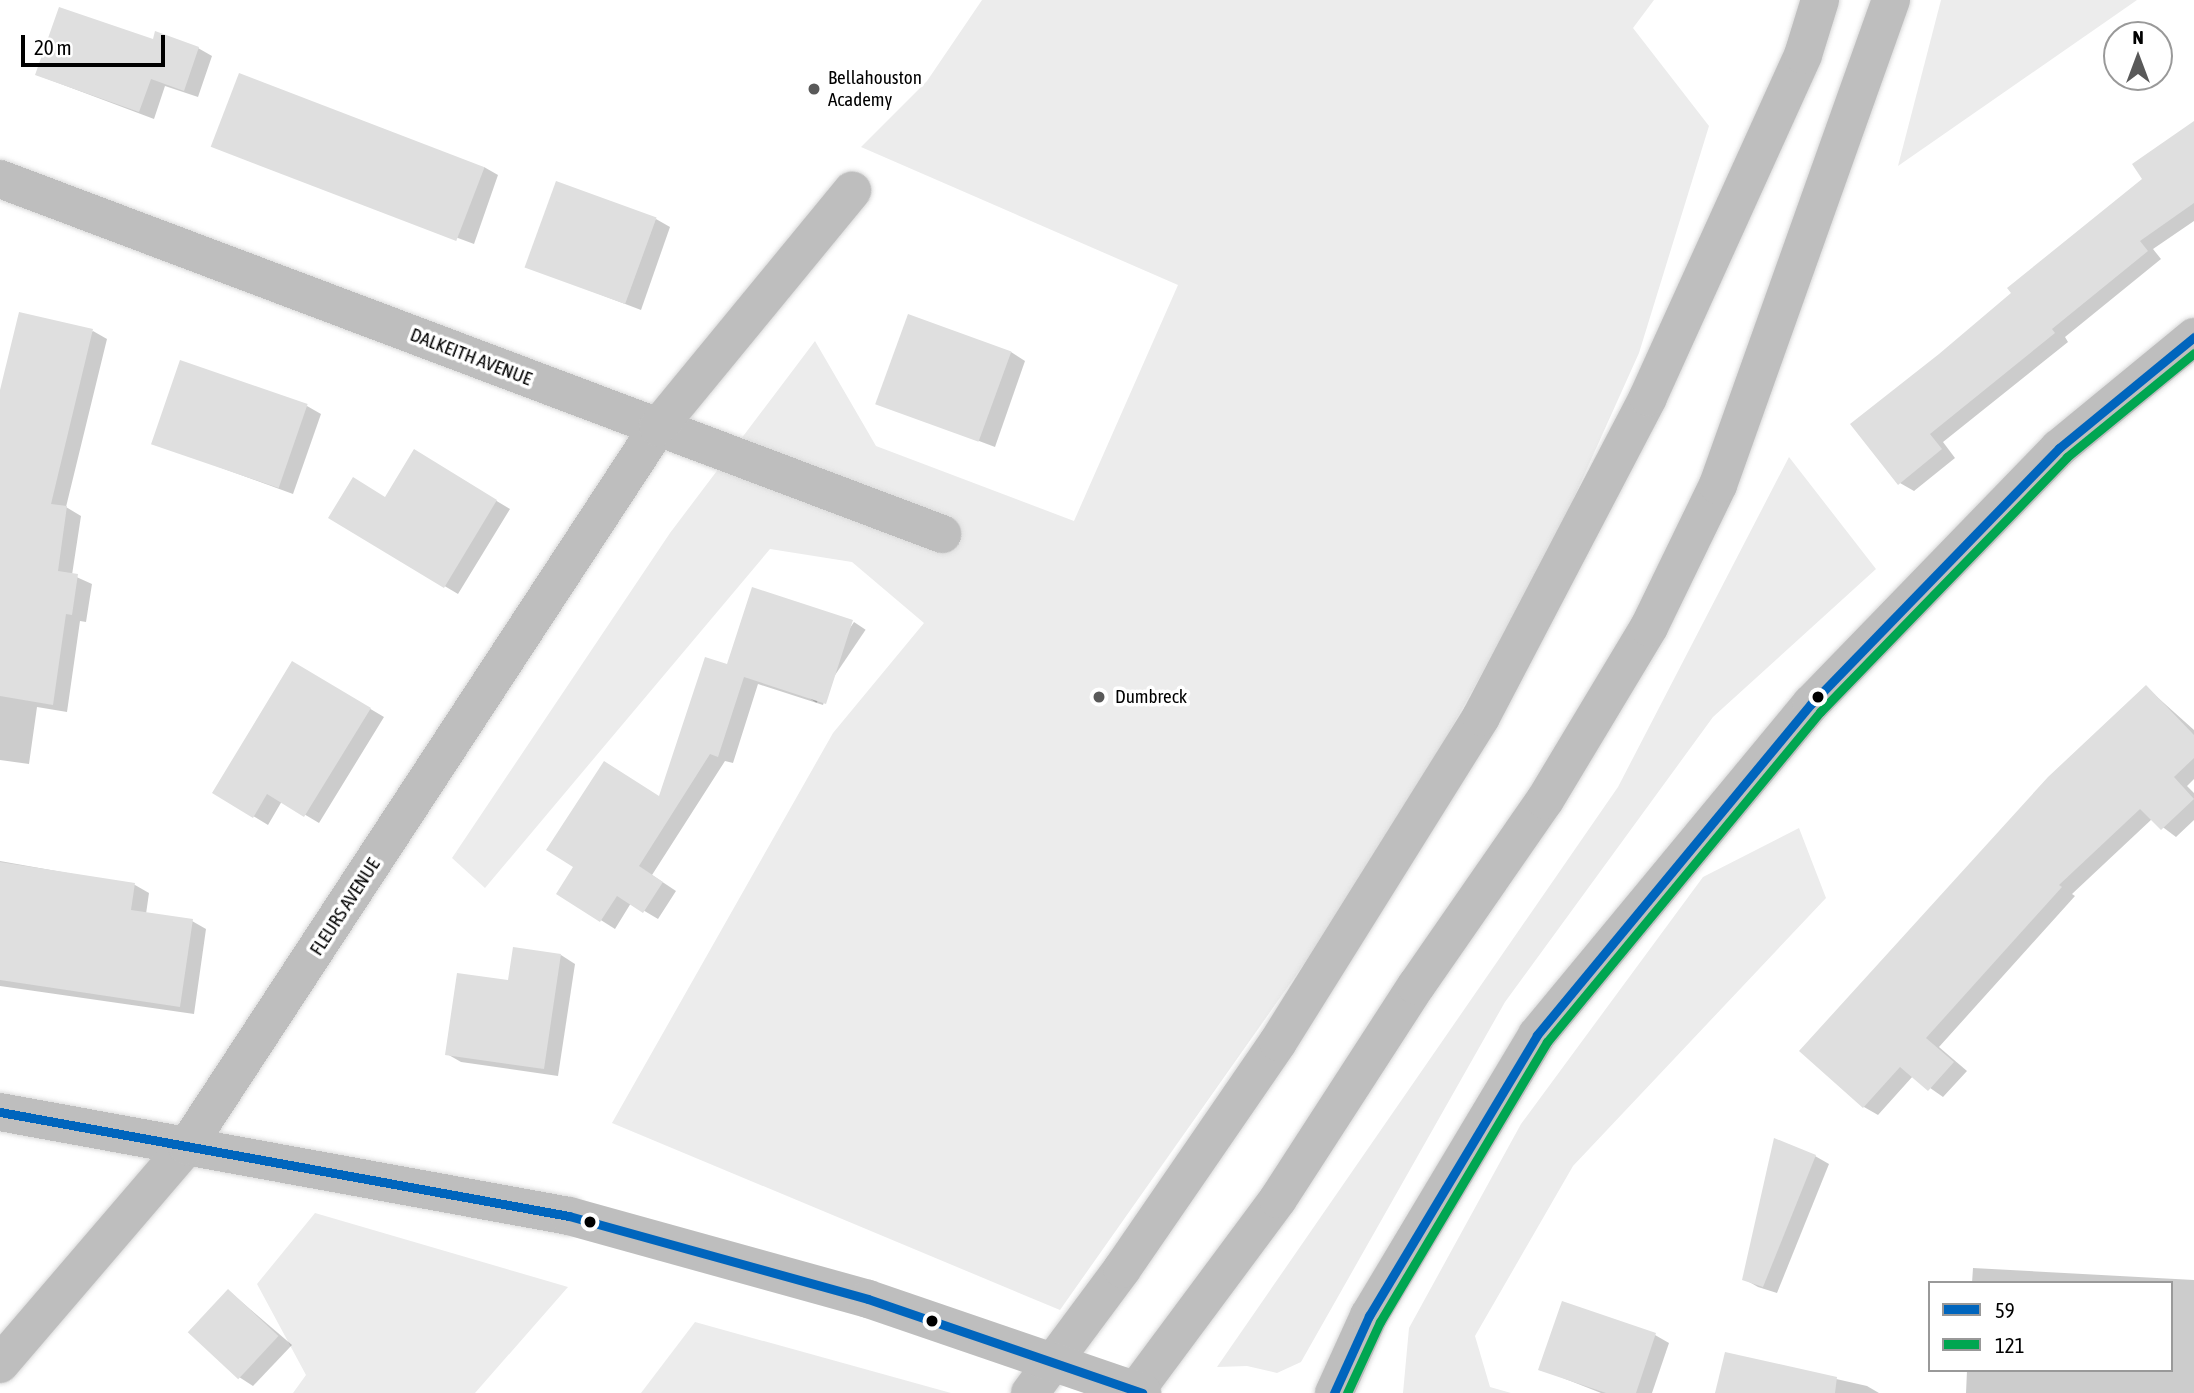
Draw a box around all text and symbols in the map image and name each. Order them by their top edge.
scale bar [24,21,168,65]
north arrow [2103,21,2173,91]
text: N [2132,26,2144,48]
text: 20 m [34,35,72,59]
place label: Bellahouston Academy [828,67,922,111]
marker: Bellahouston Academy [806,81,822,97]
street label: DALKEITH AVENUE [407,323,535,391]
place label: Dumbreck [1115,686,1187,708]
marker: Dumbreck [1089,687,1109,707]
unlabelled marker [1811,690,1825,704]
street label: FLEURS AVENUE [305,854,385,960]
unlabelled marker [583,1215,597,1229]
legend [1928,1281,2173,1372]
text: 59 [1995,1298,2015,1322]
unlabelled marker [925,1314,939,1328]
text: 121 [1995,1333,2025,1357]

